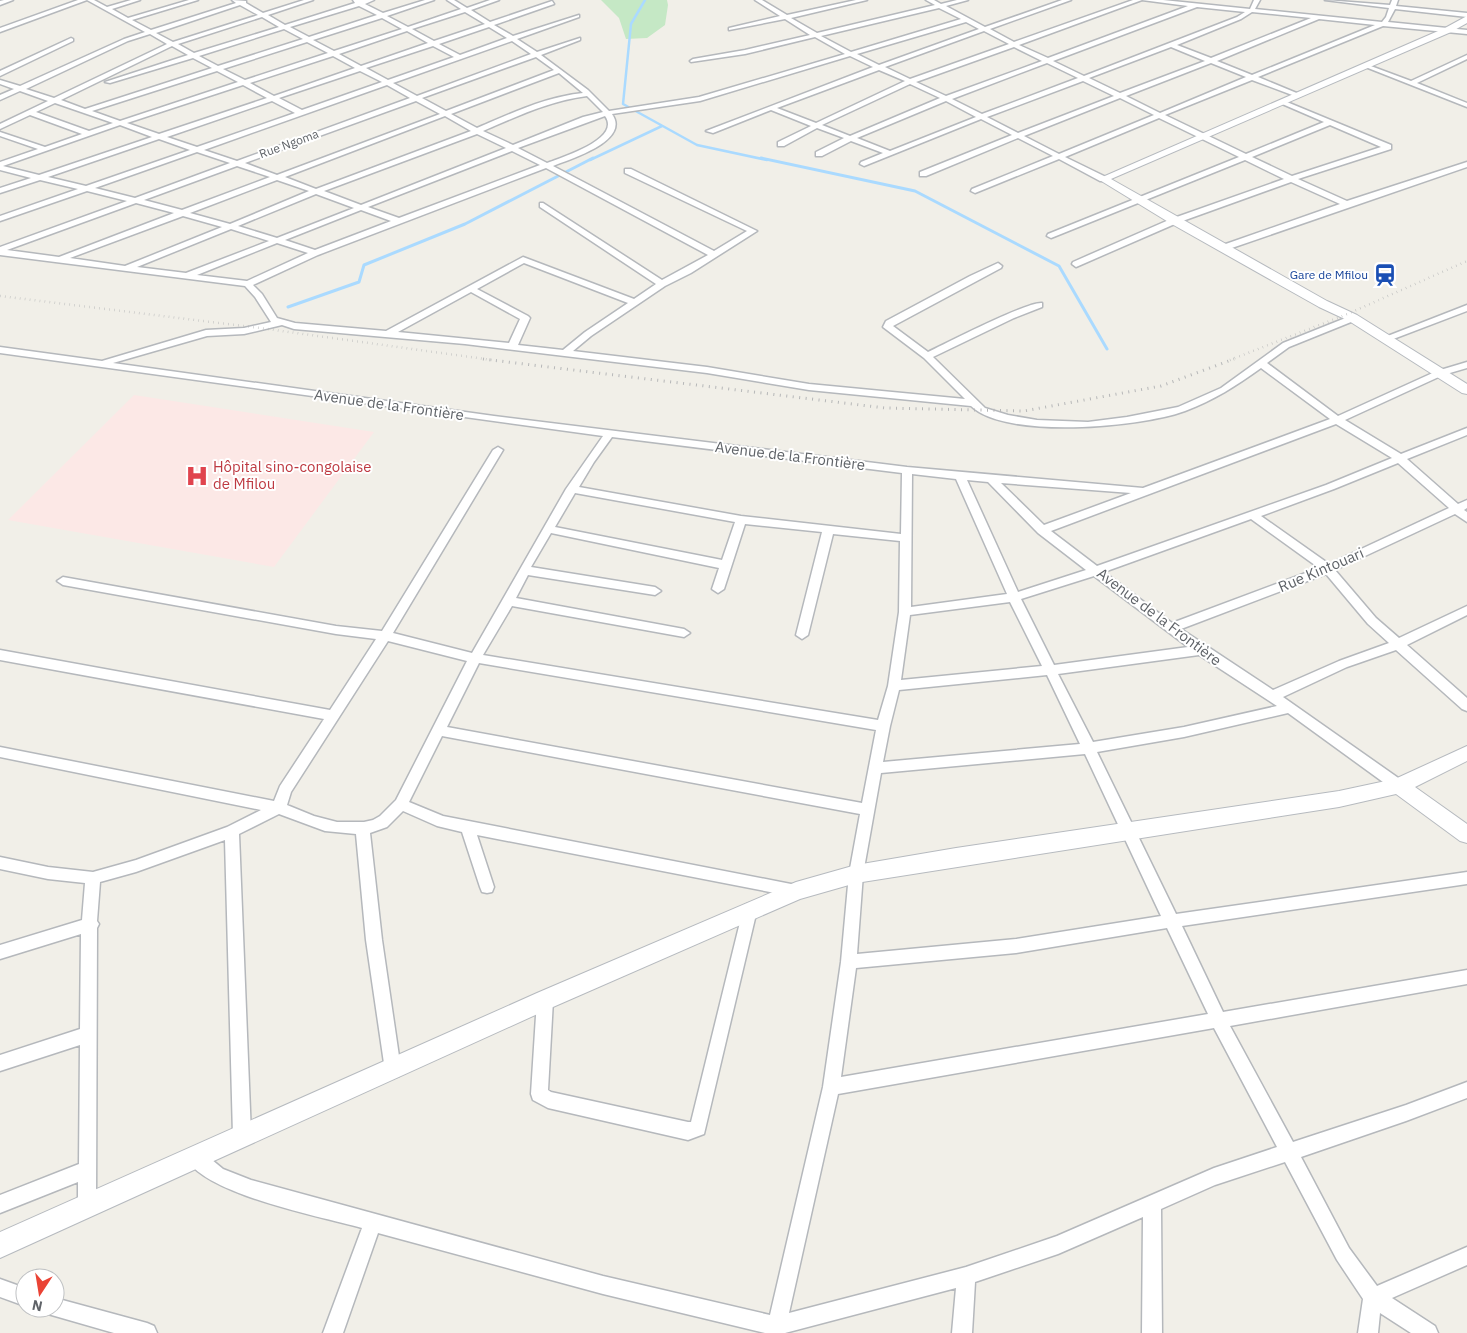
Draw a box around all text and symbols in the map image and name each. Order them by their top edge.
street label: Rue Ngoma [257,126,321,161]
station icon: Gare de Mfilou [1372,262,1398,288]
place label: Gare de Mfilou [1290,267,1368,282]
street label: Avenue de la Frontière [313,385,465,424]
street label: Avenue de la Frontière [714,437,866,474]
place label: Hôpital sino-congolaise de Mfilou [213,457,372,493]
hospital icon: Hôpital sino-congolaise de Mfilou [184,463,210,489]
street label: Rue Kintouari [1275,543,1366,596]
street label: Avenue de la Frontière [1093,564,1225,670]
north arrow [15,1268,65,1318]
text: N [30,1296,44,1316]

